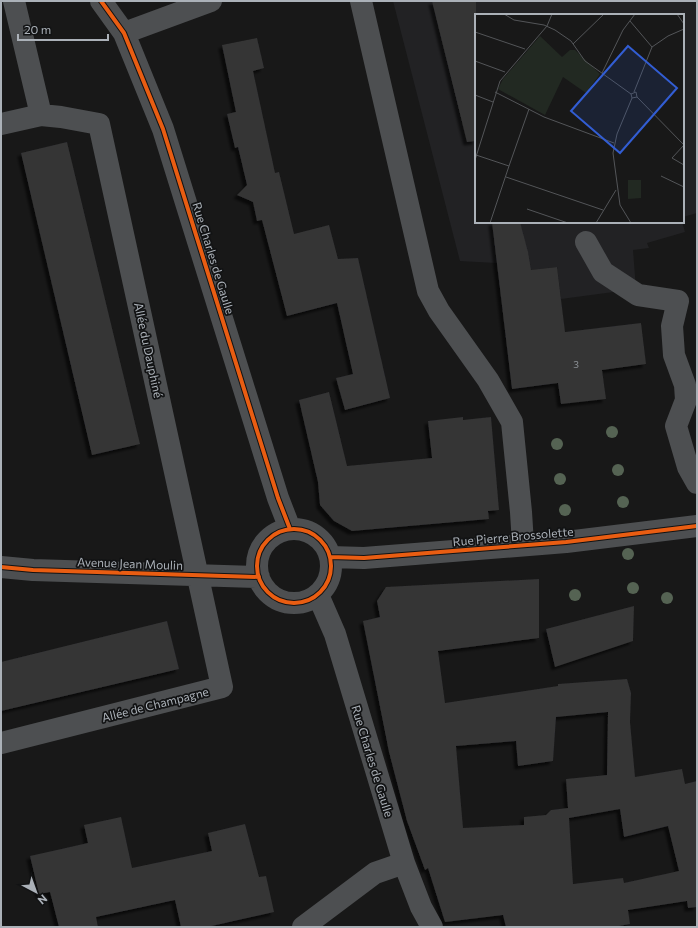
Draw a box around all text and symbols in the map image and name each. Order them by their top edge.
inset map [475,14,684,223]
scale bar [18,16,108,42]
text: 20 m [24,22,51,36]
street label: Rue Charles de Gaulle [190,200,238,316]
street label: Allée du Dauphiné [132,301,166,399]
house number: 3 [573,358,579,370]
street label: Rue Pierre Brossolette [452,524,574,548]
street label: Avenue Jean Moulin [77,554,183,573]
street label: Allée de Champagne [100,684,210,724]
street label: Rue Charles de Gaulle [349,703,397,819]
north arrow [16,872,56,912]
text: N [36,892,50,908]

